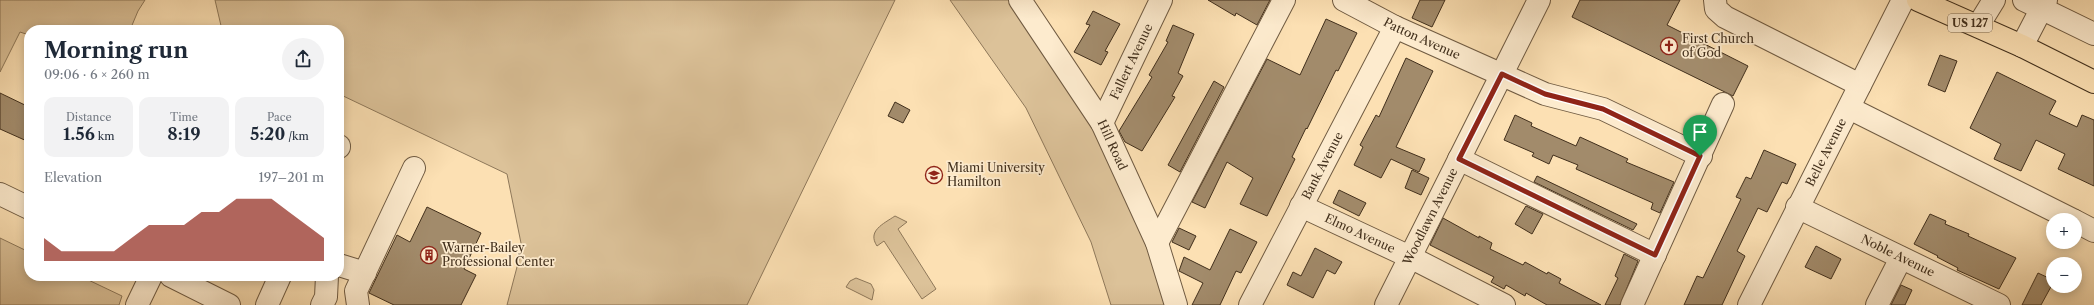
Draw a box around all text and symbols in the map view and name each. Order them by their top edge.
street label: Patton Avenue [1381,14,1463,62]
road number: US 127 [1948,14,1992,32]
street label: Fallert Avenue [1106,21,1156,102]
place label: First Church of God [1682,31,1754,60]
church icon: First Church of God [1659,36,1679,56]
text: Morning run [44,37,188,64]
button: share [282,38,324,80]
text: 09:06 · 6 × 260 m [44,66,150,82]
text: Distance [66,110,111,124]
text: Time [170,110,198,124]
text: Pace [267,110,292,124]
pin [1683,115,1717,156]
street label: Belle Avenue [1802,115,1849,189]
street label: Hill Road [1094,117,1131,173]
icon: arrive [1689,121,1711,143]
text: 1.56 [63,124,95,144]
text: 8:19 [167,124,201,144]
text: 5:20 [250,124,285,144]
text: km [95,129,114,143]
text: /km [285,129,309,143]
street label: Bank Avenue [1298,129,1346,202]
place label: Miami University Hamilton [947,160,1045,189]
school or university icon: Miami University Hamilton [924,165,944,185]
street label: Woodlawn Avenue [1399,165,1461,268]
text: Elevation [44,169,102,185]
text: 197–201 m [258,169,324,185]
street label: Elmo Avenue [1323,210,1398,256]
map controls [2046,213,2082,293]
button: + [2046,213,2082,249]
street label: Noble Avenue [1859,231,1937,280]
place label: Warner-Bailey Professional Center [441,240,555,269]
building icon: Warner-Bailey Professional Center [419,245,439,265]
button: − [2046,257,2082,293]

